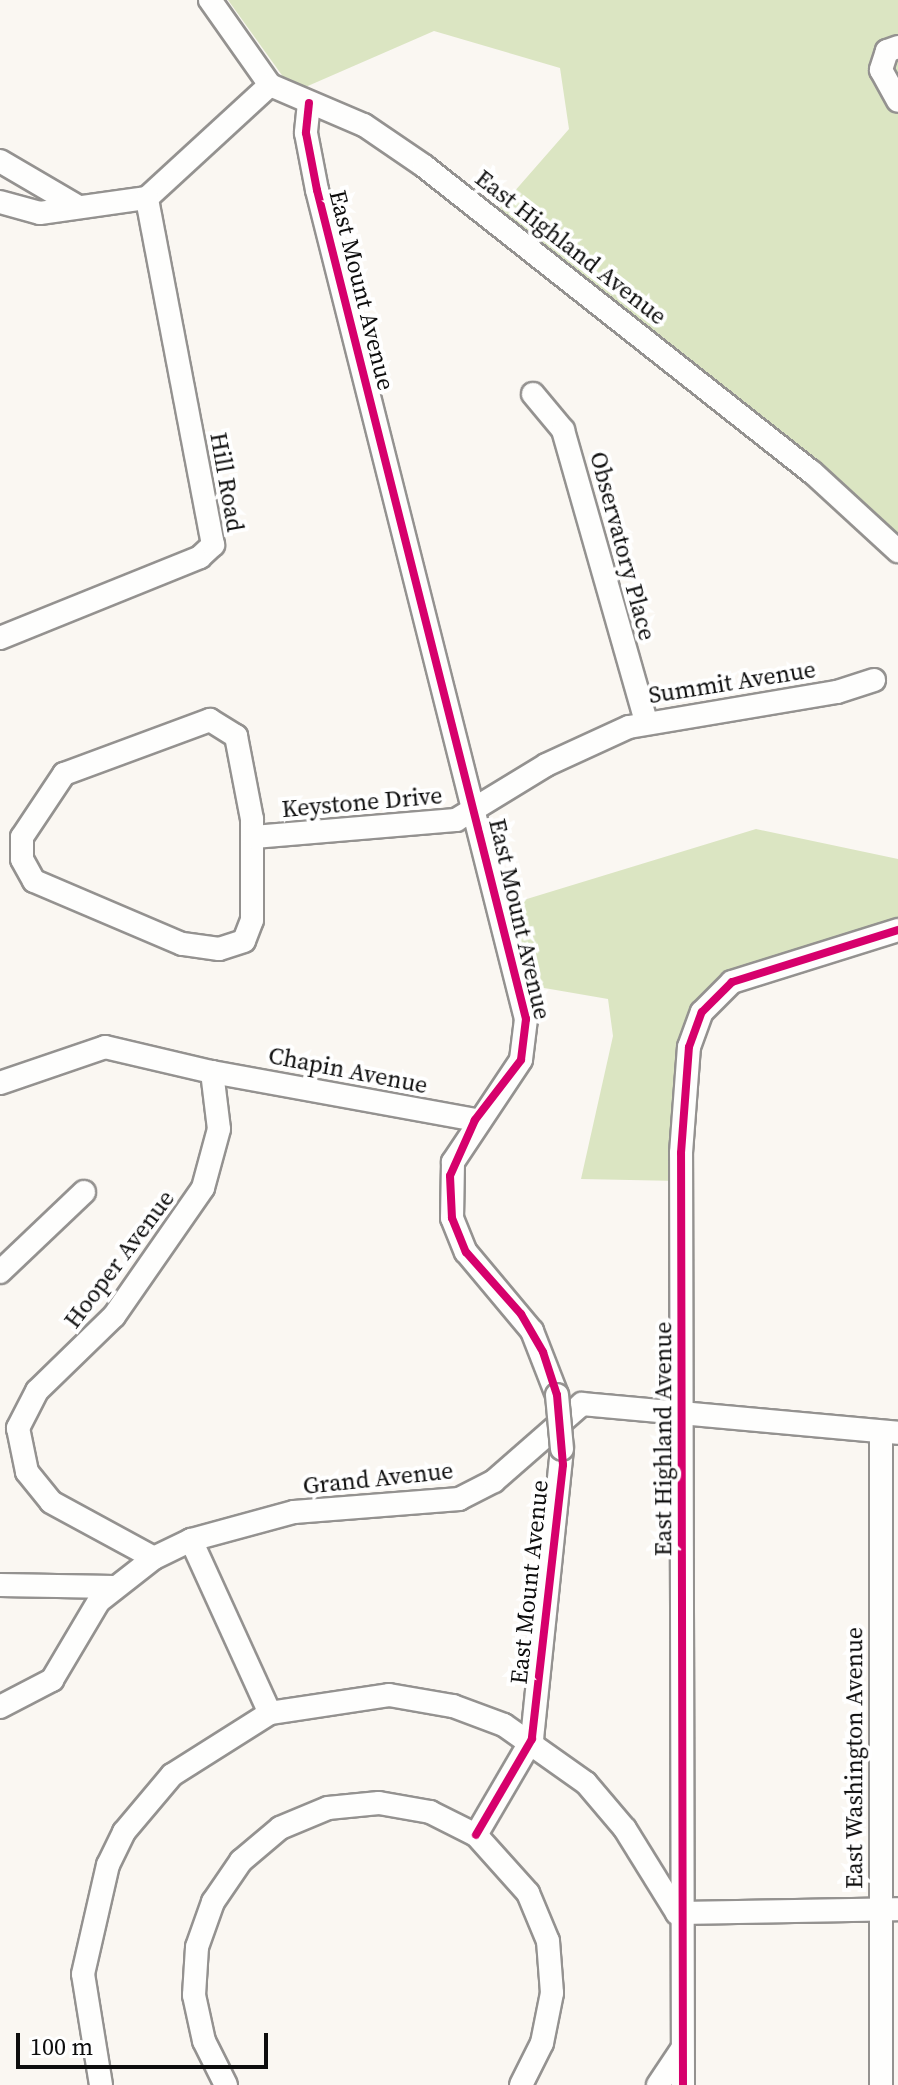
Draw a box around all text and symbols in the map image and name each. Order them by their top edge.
street label: East Highland Avenue [470,163,672,331]
street label: East Mount Avenue [323,187,401,393]
street label: Hill Road [204,430,250,534]
street label: Observatory Place [584,448,662,644]
street label: Summit Avenue [646,655,818,709]
street label: Keystone Drive [280,781,444,823]
street label: East Mount Avenue [483,816,557,1022]
street label: Chapin Avenue [266,1040,430,1100]
street label: Hooper Avenue [58,1184,180,1334]
street label: East Highland Avenue [649,1322,677,1556]
street label: Grand Avenue [301,1456,455,1500]
street label: East Mount Avenue [504,1478,554,1686]
street label: East Washington Avenue [840,1627,868,1889]
scale bar [20,2017,272,2067]
text: 100 m [30,2030,93,2063]

